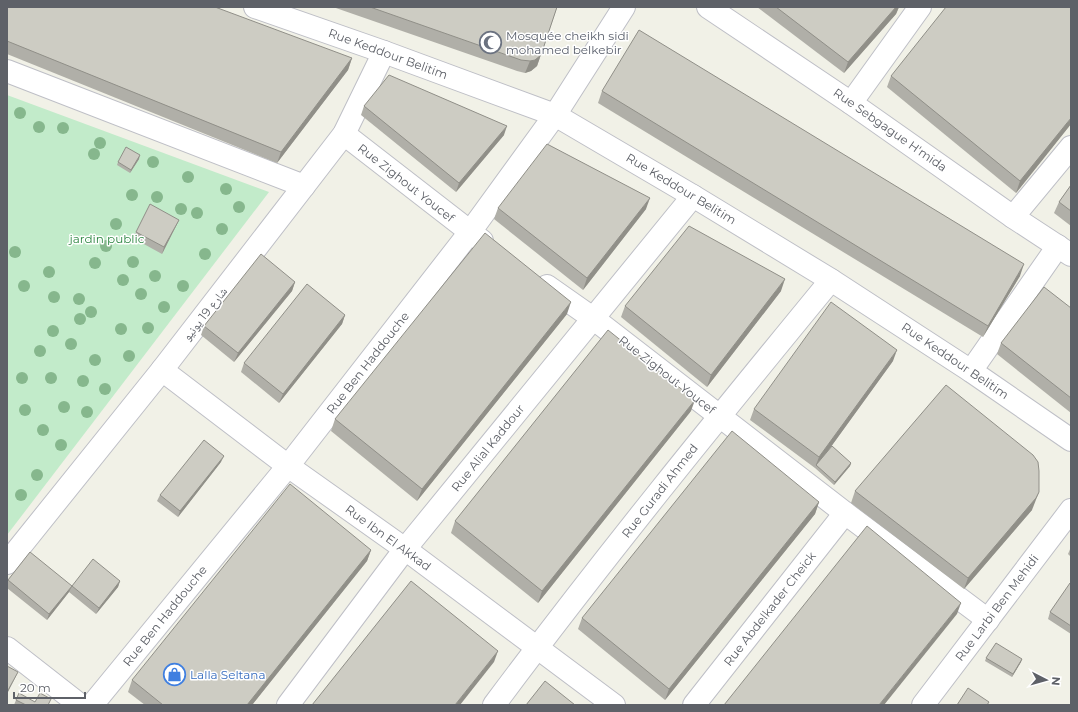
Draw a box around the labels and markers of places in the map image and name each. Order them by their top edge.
place label: Mosquée cheikh sidi mohamed belkebir [506,28,629,57]
mosque icon: Mosquée cheikh sidi mohamed belkebir [478,30,504,56]
shop icon: Lalla Seltana [162,662,188,688]
place label: Lalla Seltana [190,667,266,682]

